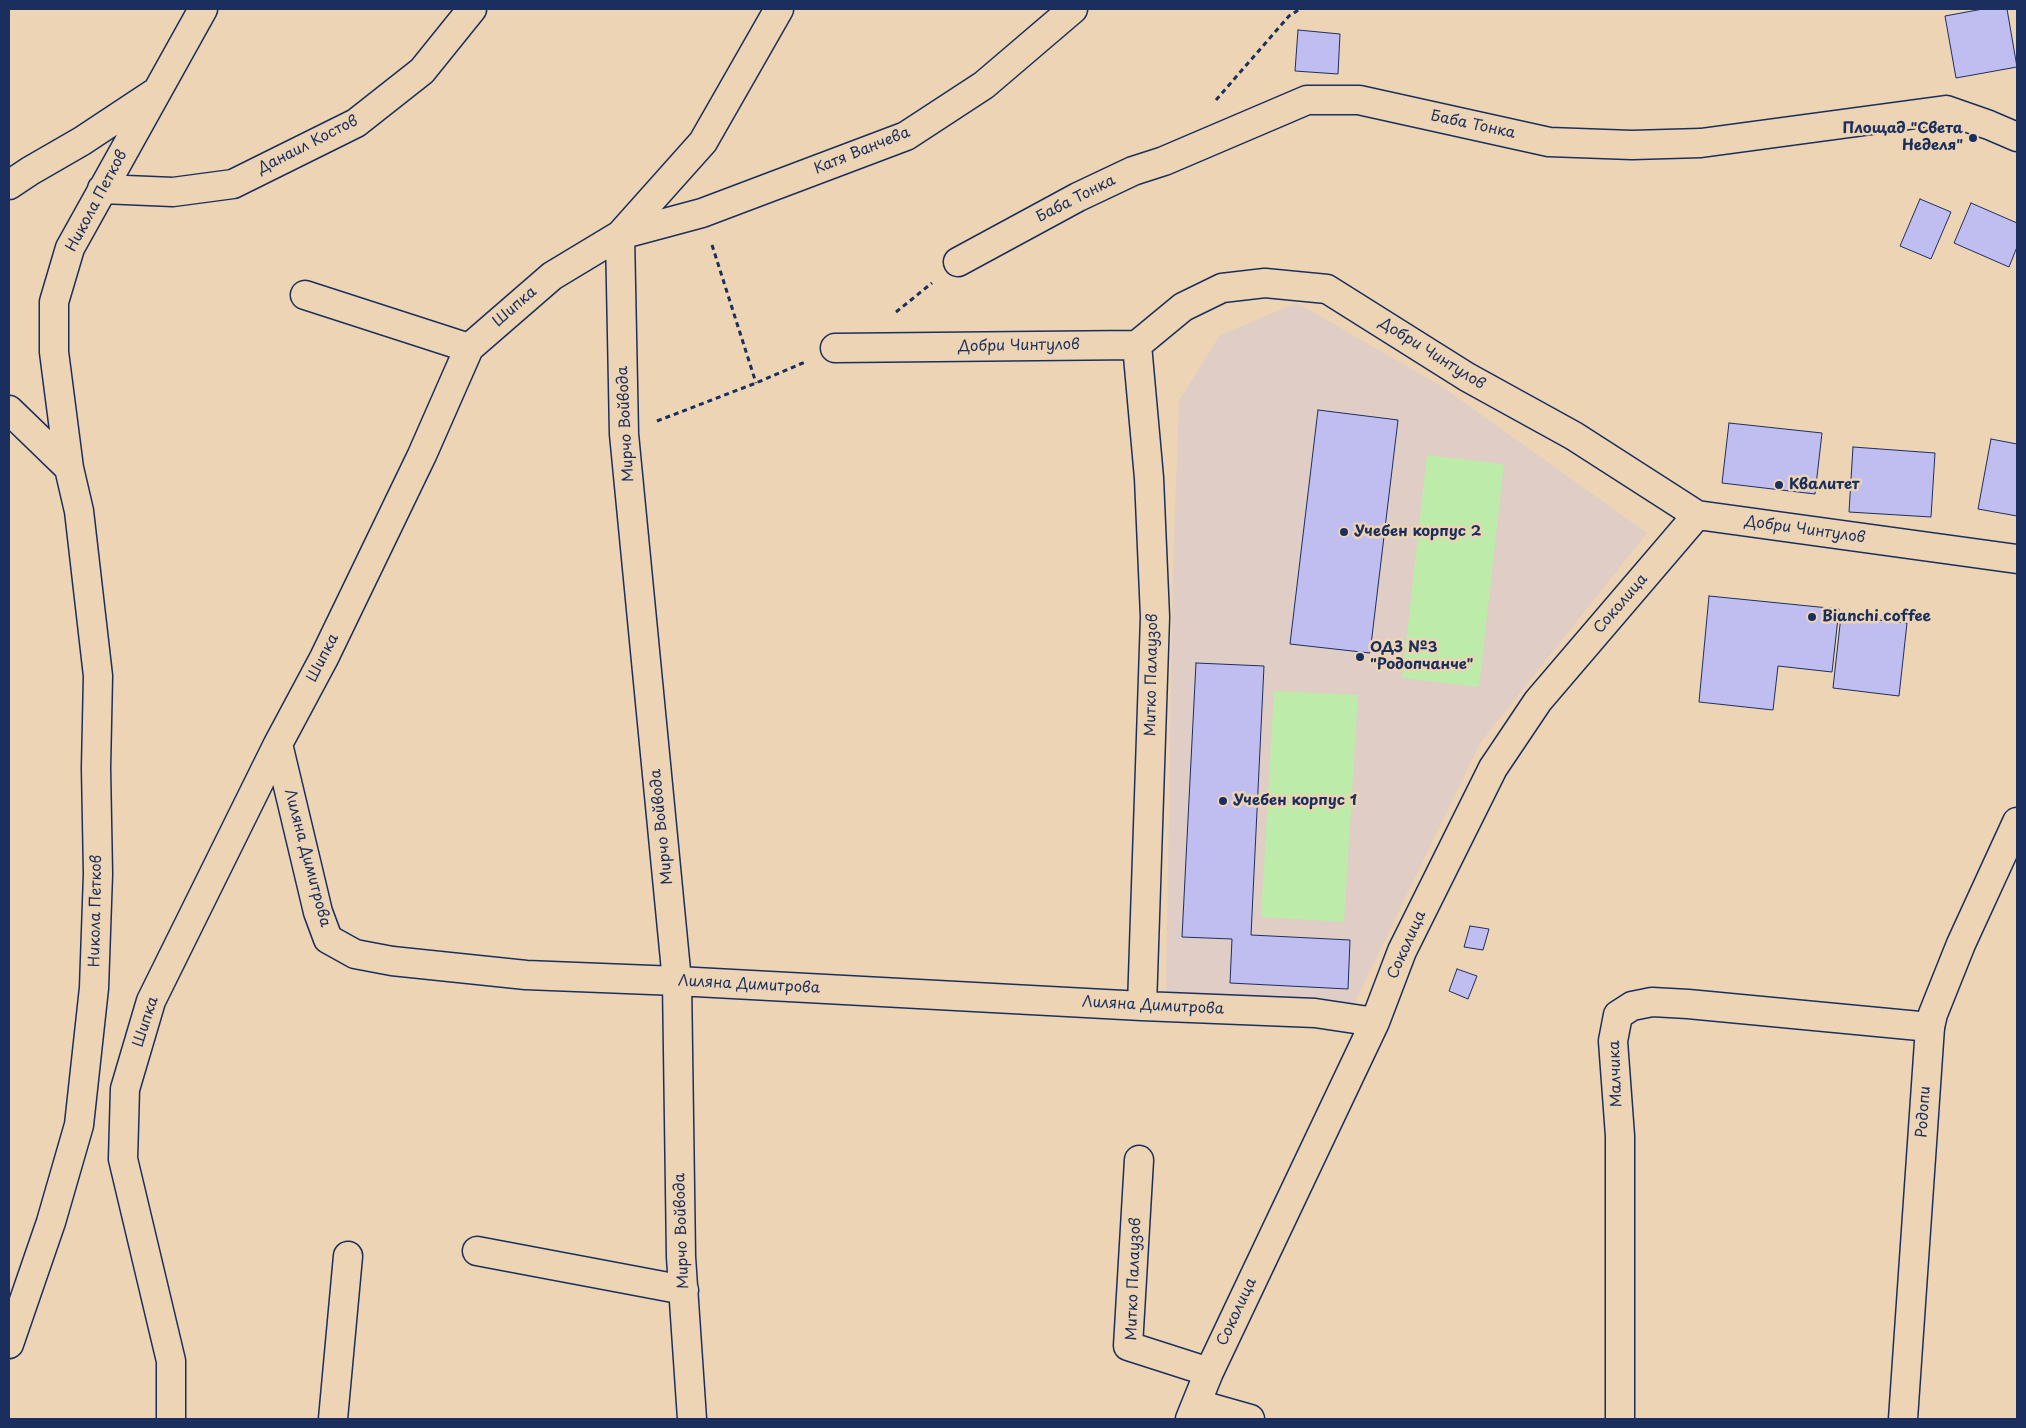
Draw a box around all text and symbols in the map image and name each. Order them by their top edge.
street label: Баба Тонка [1429,107,1517,143]
street label: Данаил Костов [255,112,361,178]
place label: Площад "Света Неделя" [1842,120,1963,155]
street label: Катя Ванчева [811,124,913,178]
marker: Площад "Света Неделя" [1967,132,1979,144]
street label: Никола Петков [63,147,131,255]
street label: Баба Тонка [1034,171,1118,227]
street label: Шипка [489,283,541,331]
street label: Добри Чинтулов [1376,314,1488,394]
street label: Добри Чинтулов [958,336,1080,356]
street label: Мирчо Войвода [614,366,638,482]
place label: Квалитет [1789,476,1860,494]
marker: Квалитет [1773,479,1785,491]
street label: Добри Чинтулов [1744,513,1866,547]
place label: Учебен корпус 2 [1354,523,1481,541]
marker: Учебен корпус 2 [1338,526,1350,538]
street label: Соколица [1590,571,1652,637]
place label: Bianchi coffee [1822,608,1931,626]
marker: Bianchi coffee [1806,611,1818,623]
street label: Митко Палаузов [1142,613,1162,737]
street label: Шипка [303,631,343,685]
place label: ОДЗ №3 "Родопчанче" [1370,639,1473,674]
marker: ОДЗ №3 "Родопчанче" [1354,651,1366,663]
street label: Мирчо Войвода [647,768,677,886]
street label: Лиляна Димитрова [280,787,334,929]
place label: Учебен корпус 1 [1233,792,1357,810]
marker: Учебен корпус 1 [1217,795,1229,807]
street label: Никола Петков [86,855,106,967]
street label: Соколица [1384,908,1430,982]
street label: Лиляна Димитрова [678,972,820,998]
street label: Лиляна Димитрова [1082,993,1224,1019]
street label: Шипка [129,995,163,1049]
street label: Малчика [1606,1040,1626,1108]
street label: Родопи [1913,1086,1935,1138]
street label: Мирчо Войвода [671,1173,693,1289]
street label: Митко Палаузов [1123,1217,1145,1341]
street label: Соколица [1213,1275,1261,1349]

